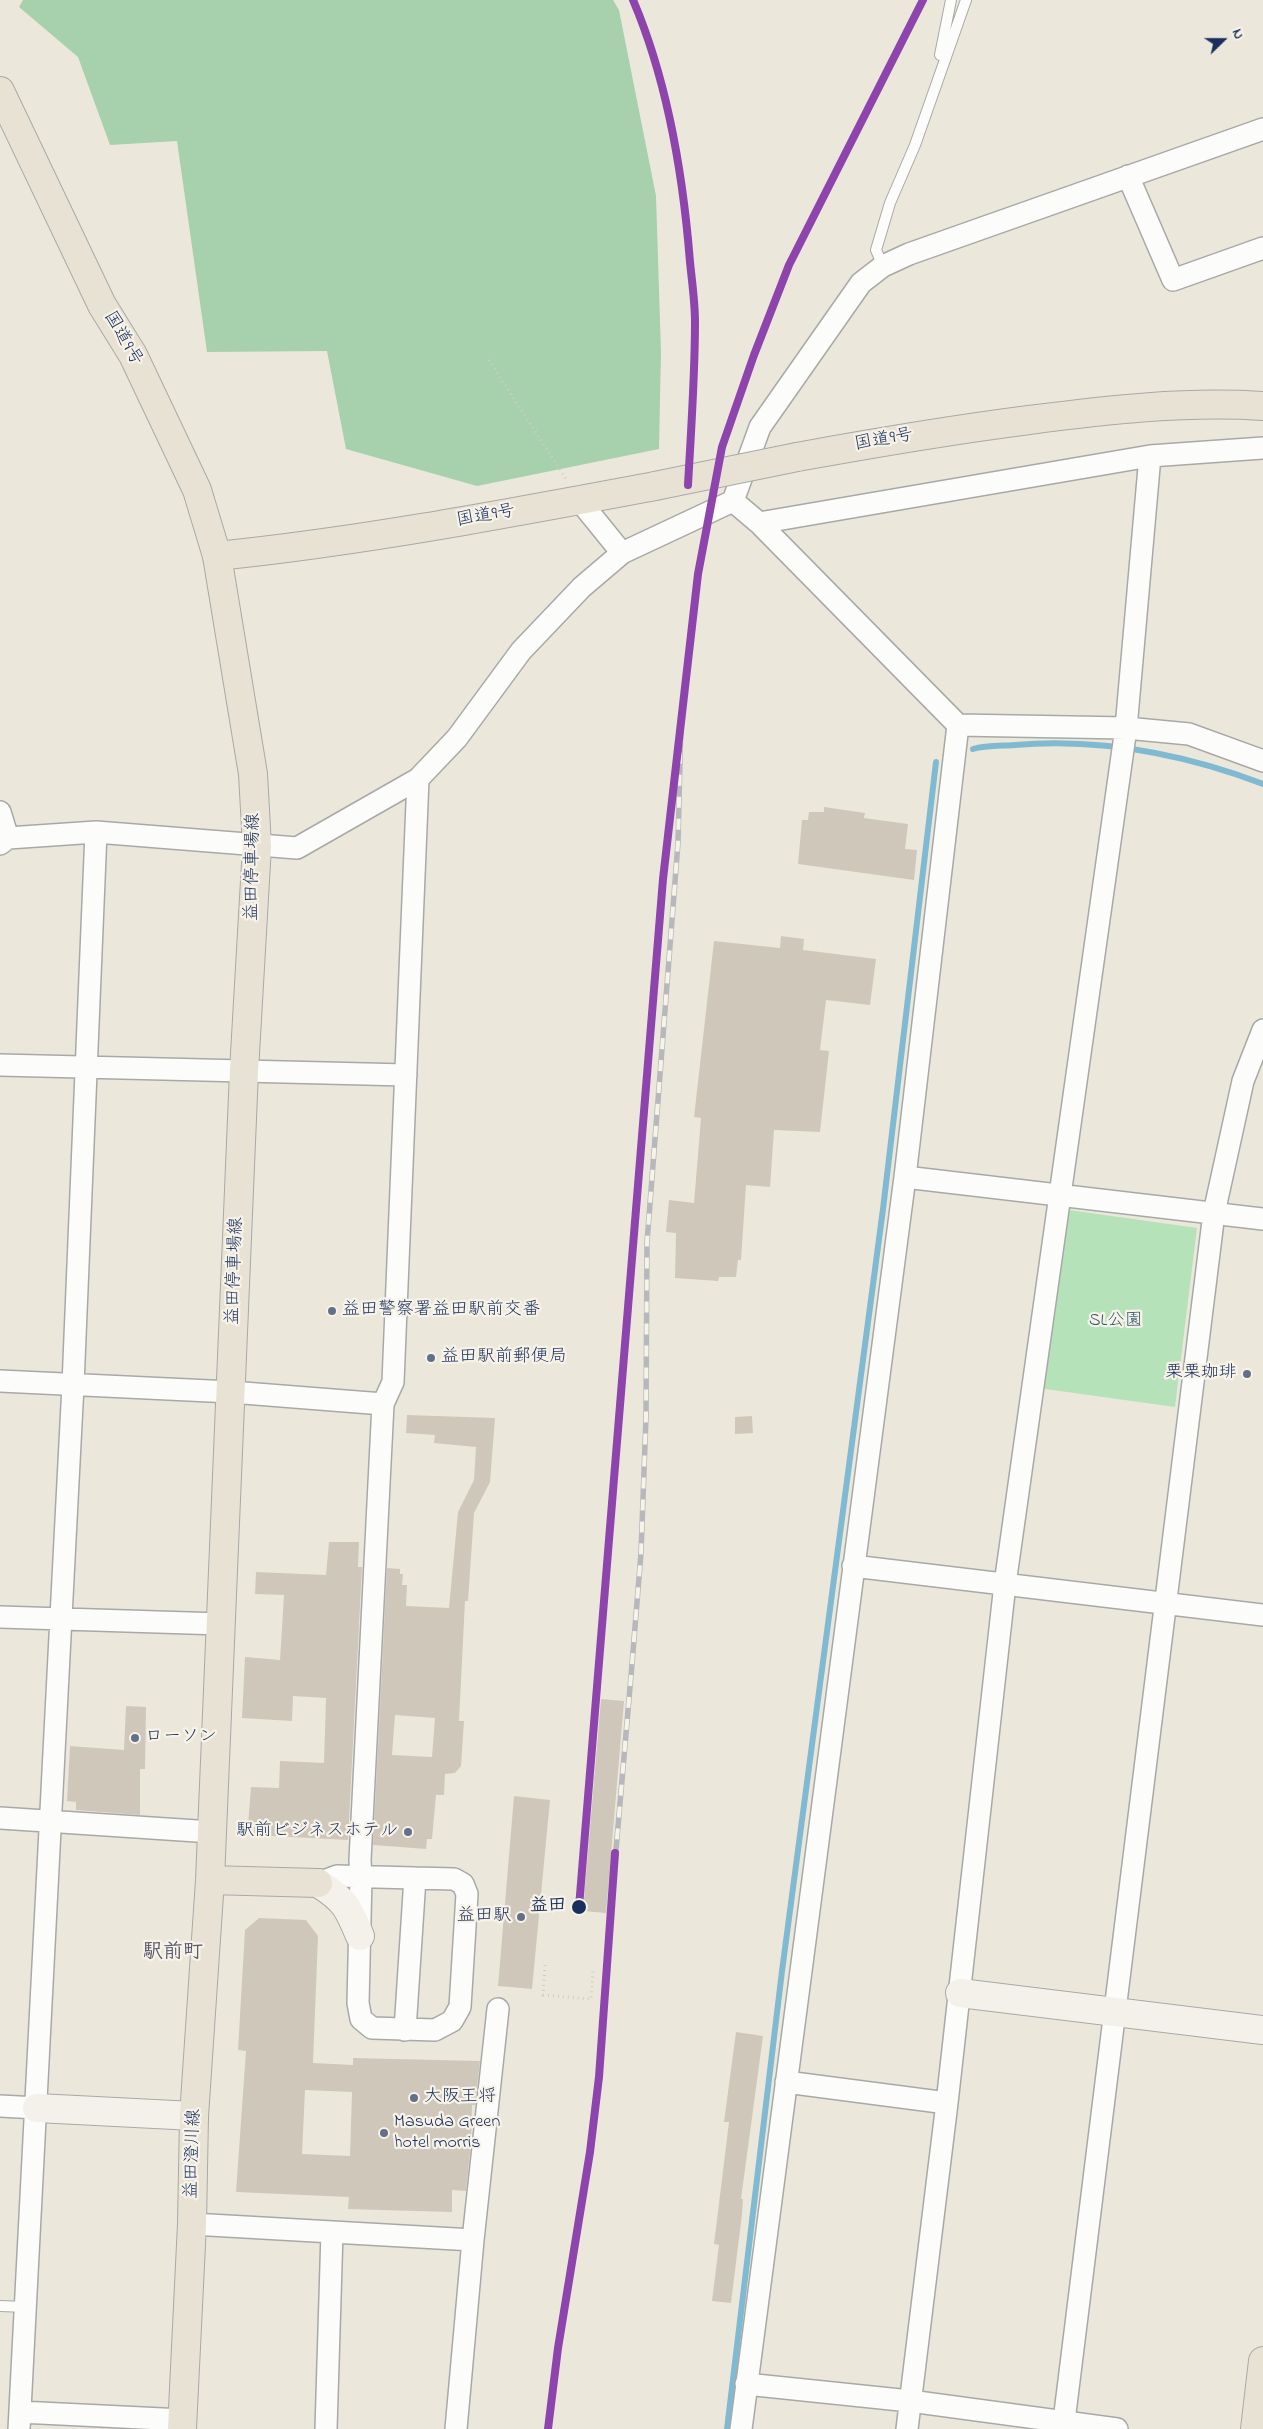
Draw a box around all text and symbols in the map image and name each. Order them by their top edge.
north arrow [1198,15,1248,65]
text: N [1226,26,1249,43]
street label: 国道9号 [98,308,146,370]
street label: 国道9号 [853,425,915,457]
street label: 国道9号 [455,501,517,533]
street label: 益田停車場線 [242,813,266,921]
street label: 益田停車場線 [223,1217,249,1325]
place label: 益田警察署益田駅前交番 [342,1300,540,1322]
marker: 益田警察署益田駅前交番 [326,1305,338,1317]
park label: SL公園 [1089,1311,1143,1333]
place label: 益田駅前郵便局 [441,1347,567,1369]
marker: 益田駅前郵便局 [425,1352,437,1364]
place label: 栗栗珈琲 [1165,1363,1237,1385]
marker: 栗栗珈琲 [1241,1368,1253,1380]
place label: ローソン [145,1727,217,1749]
marker: ローソン [129,1732,141,1744]
place label: 駅前ビジネスホテル [236,1821,398,1843]
marker: 駅前ビジネスホテル [402,1826,414,1838]
place label: 益田 [530,1896,566,1918]
marker: 益田 [570,1898,588,1916]
place label: 益田駅 [457,1906,511,1928]
marker: 益田駅 [515,1911,527,1923]
district label: 駅前町 [143,1942,203,1966]
place label: 大阪王将 [424,2087,496,2109]
marker: 大阪王将 [408,2092,420,2104]
street label: 益田澄川線 [182,2109,206,2199]
place label: Masuda Green hotel morris [394,2112,500,2154]
marker: Masuda Green hotel morris [378,2127,390,2139]

